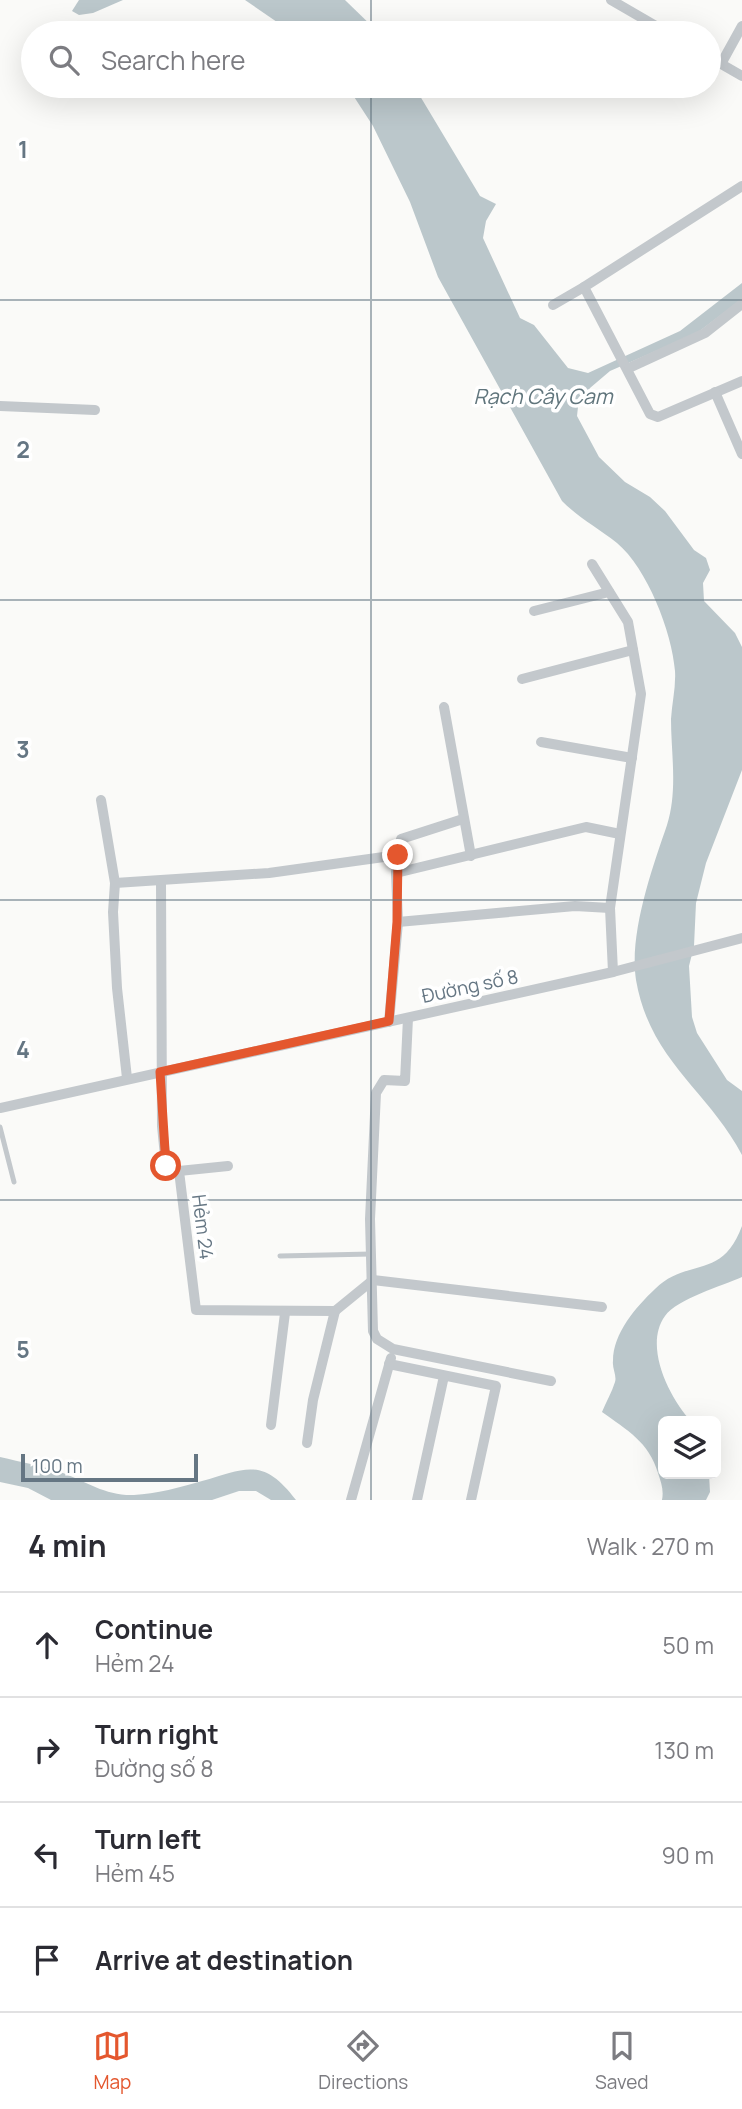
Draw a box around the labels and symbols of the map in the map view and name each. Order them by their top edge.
text: 1 [18,133,28,165]
water label: Rạch Cây Cam [473,382,614,410]
text: 2 [16,433,30,465]
text: 3 [16,733,30,765]
route end [382,839,413,870]
street label: Đường số 8 [419,963,521,1009]
text: 4 [16,1033,30,1065]
route start [150,1150,181,1181]
street label: Hẻm 24 [186,1193,220,1261]
text: 5 [16,1333,30,1365]
scale bar [21,1451,198,1483]

